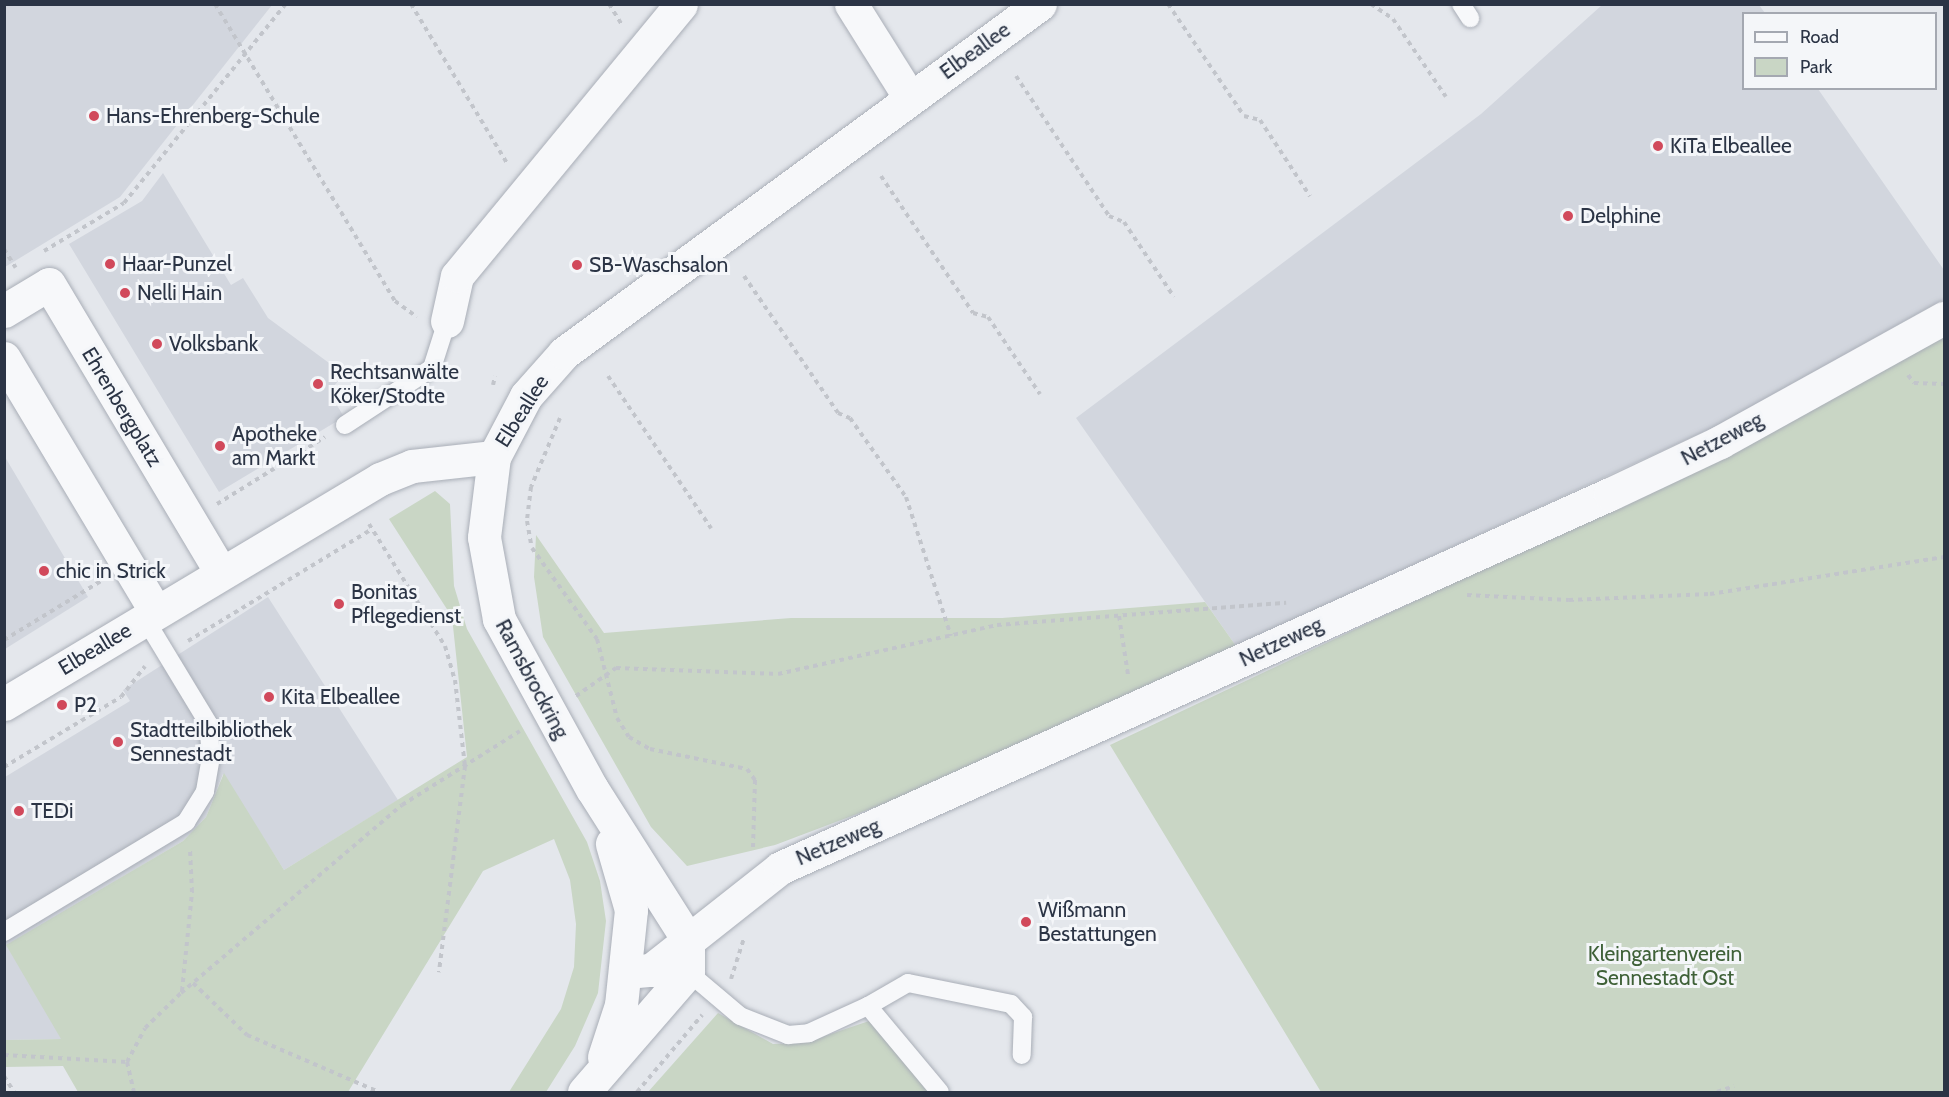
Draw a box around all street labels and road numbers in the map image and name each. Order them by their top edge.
street label: Elbeallee [935,17,1015,85]
street label: Ehrenbergplatz [77,343,167,471]
street label: Elbeallee [490,370,554,452]
street label: Netzeweg [1677,407,1767,471]
street label: Netzeweg [1235,612,1327,672]
street label: Ramsbrockring [490,615,574,743]
street label: Elbeallee [54,617,136,681]
street label: Netzeweg [792,813,884,871]

